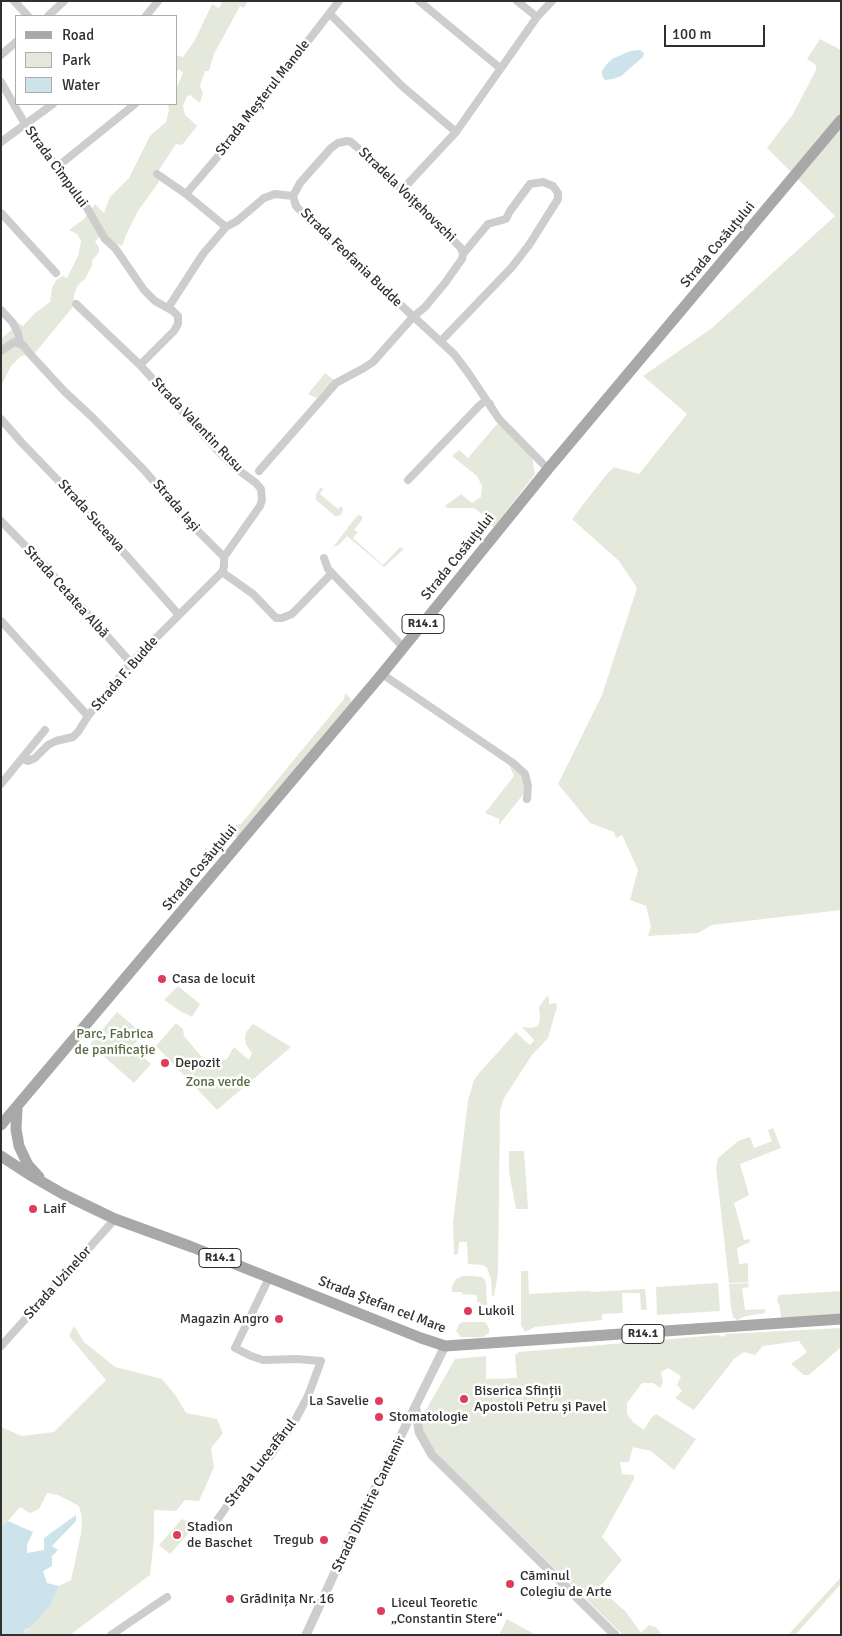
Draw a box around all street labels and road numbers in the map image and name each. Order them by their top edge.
street label: Strada Meșterul Manole [212,37,314,159]
street label: Strada Cîmpului [21,123,91,211]
street label: Stradela Voițehovschi [355,144,459,246]
street label: Strada Cosăuțului [677,199,759,291]
street label: Strada Feofania Budde [297,205,405,311]
street label: Strada Valentin Rusu [148,374,246,476]
street label: Strada Suceava [54,476,128,556]
street label: Strada Iași [149,477,203,535]
street label: Strada Cosăuțului [418,510,498,604]
street label: Strada Cetatea Albă [20,542,112,642]
road number: R14.1 [402,614,444,634]
street label: Strada F. Budde [88,633,162,715]
street label: Strada Cosăuțului [159,822,241,914]
street label: Strada Uzinelor [21,1243,95,1323]
road number: R14.1 [199,1248,241,1268]
street label: Strada Ștefan cel Mare [316,1273,448,1337]
road number: R14.1 [622,1325,664,1344]
street label: Strada Luceafărul [222,1416,300,1510]
street label: Strada Dimitrie Cantemir [329,1433,409,1575]

